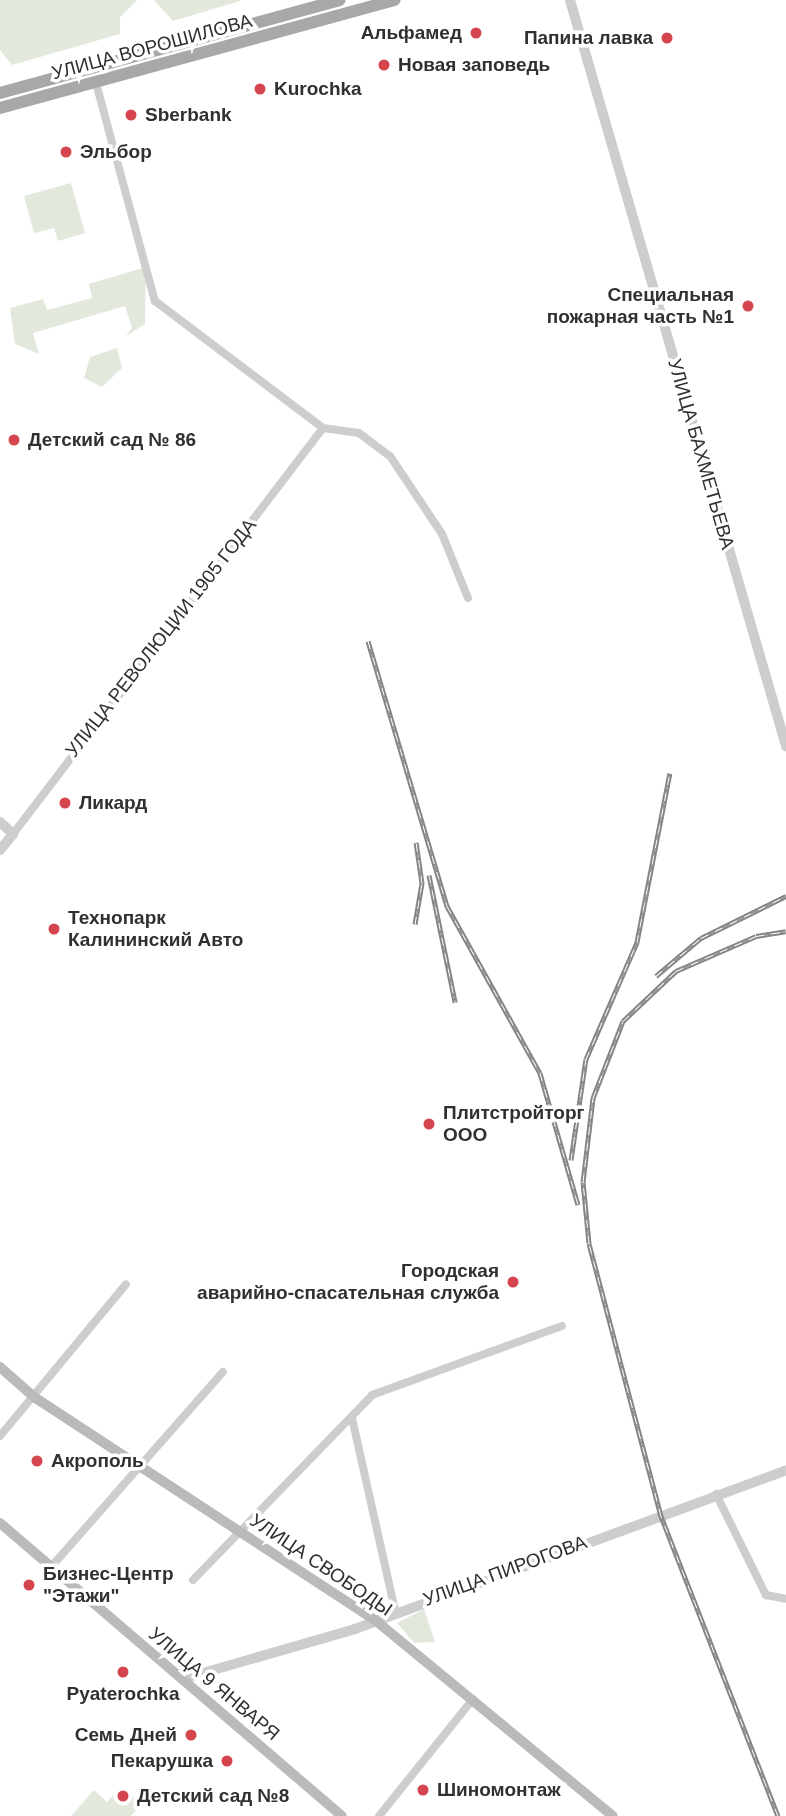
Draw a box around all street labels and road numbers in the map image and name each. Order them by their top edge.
street label: УЛИЦА ВОРОШИЛОВА [49,9,255,85]
street label: УЛИЦА БАХМЕТЬЕВА [663,356,739,552]
street label: УЛИЦА РЕВОЛЮЦИИ 1905 ГОДА [61,514,261,762]
street label: УЛИЦА СВОБОДЫ [246,1509,396,1621]
street label: УЛИЦА ПИРОГОВА [420,1531,590,1611]
street label: УЛИЦА 9 ЯНВАРЯ [144,1623,284,1745]

